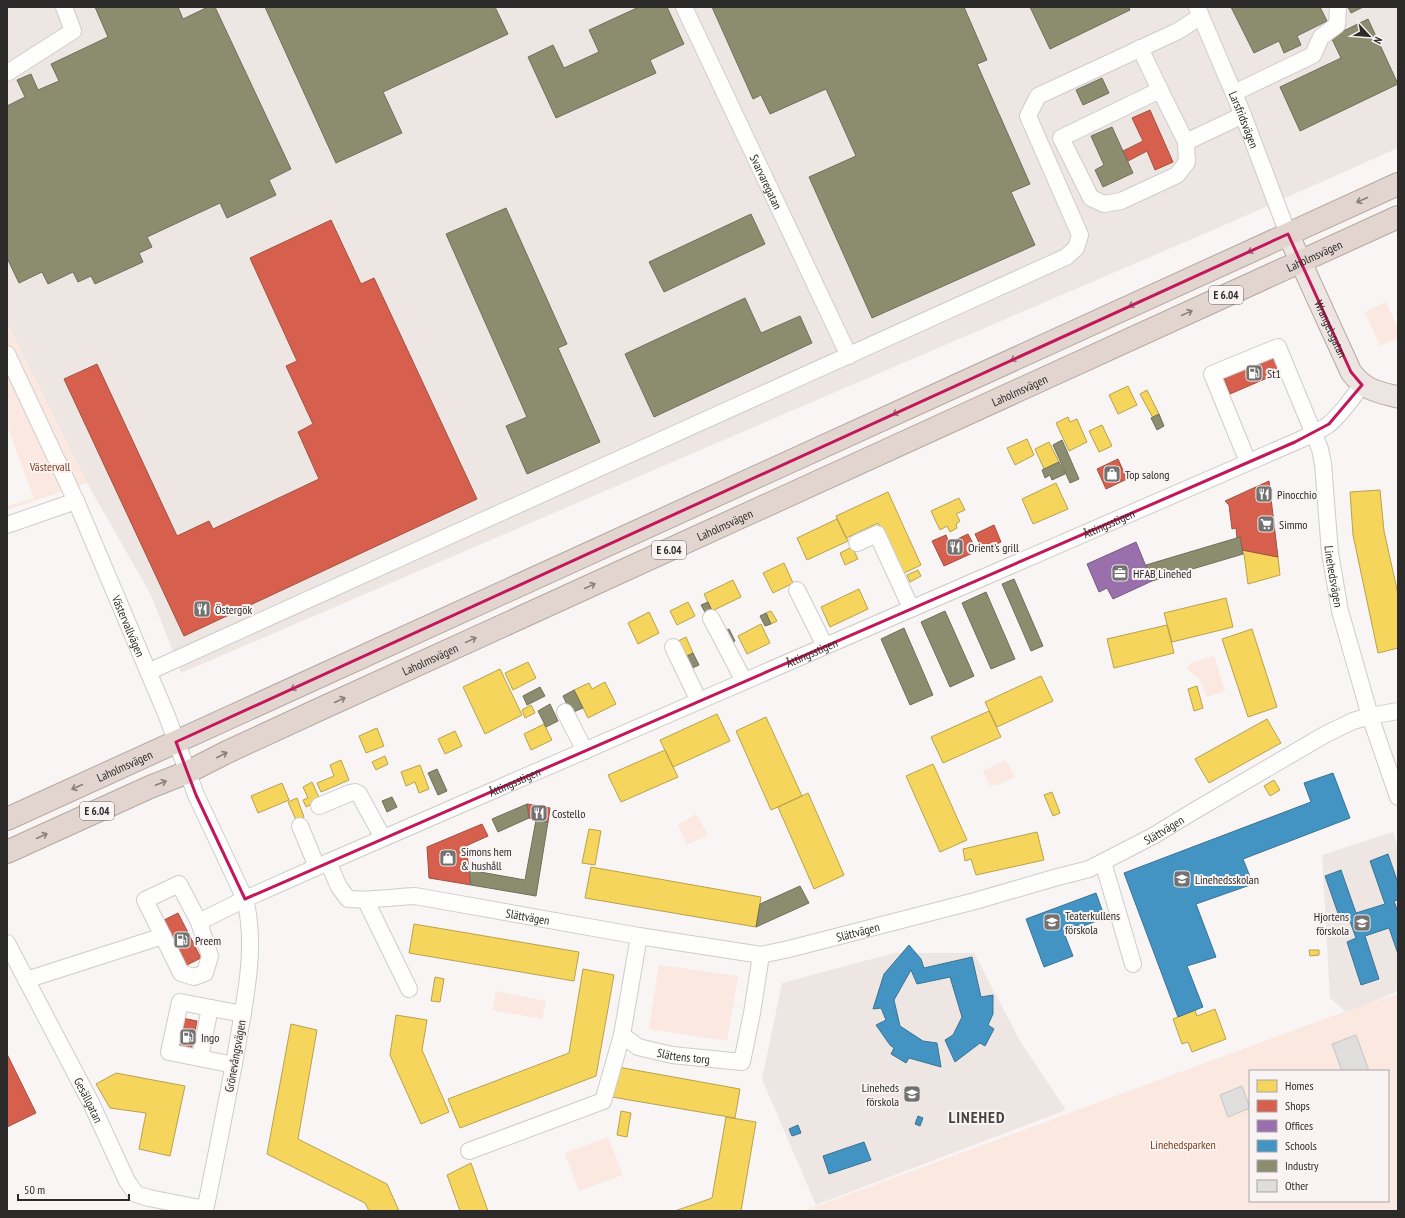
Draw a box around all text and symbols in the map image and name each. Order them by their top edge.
north arrow [1349,16,1389,56]
text: N [1370,35,1386,46]
street label: Larsfridsvägen [1226,89,1262,150]
street label: Svarvaregatan [747,152,786,211]
one-way arrow [1357,197,1369,204]
street label: Laholmsvägen [1284,236,1344,274]
one-way arrow [1247,247,1259,254]
road number: E 6.04 [1209,286,1243,304]
street label: Wrangelsgatan [1312,298,1351,360]
one-way arrow [1129,301,1141,308]
one-way arrow [1181,309,1193,316]
one-way arrow [1011,355,1023,362]
fuel station icon: St1 [1244,363,1264,383]
place label: St1 [1267,366,1281,381]
street label: Laholmsvägen [989,371,1050,409]
one-way arrow [892,409,904,416]
park label: Västervall [29,459,70,474]
shop icon: Top salong [1102,464,1122,484]
place label: Top salong [1125,467,1169,482]
restaurant icon: Pinocchio [1254,484,1274,504]
place label: Pinocchio [1277,487,1317,502]
street label: Laholmsvägen [694,505,755,544]
street label: Åttingsstigen [1081,505,1137,541]
supermarket icon: Simmo [1256,514,1276,534]
place label: Simmo [1279,517,1308,532]
restaurant icon: Orient's grill [945,537,965,557]
place label: Orient's grill [968,540,1019,555]
road number: E 6.04 [652,541,686,559]
street label: Linehedsvägen [1322,545,1347,608]
office icon: HFAB Linehed [1110,563,1130,583]
place label: HFAB Linehed [1133,566,1192,581]
one-way arrow [583,582,595,589]
street label: Västervallvägen [109,592,149,659]
restaurant icon: Östergök [192,599,212,619]
place label: Östergök [215,602,252,617]
street label: Åttingsstigen [783,634,840,670]
one-way arrow [465,636,477,643]
street label: Laholmsvägen [400,640,460,678]
one-way arrow [290,684,302,691]
one-way arrow [334,696,346,703]
street label: Laholmsvägen [94,746,155,785]
one-way arrow [216,751,228,758]
street label: Åttingsstigen [486,763,542,799]
one-way arrow [155,778,167,786]
one-way arrow [71,784,83,791]
road number: E 6.04 [80,802,114,820]
restaurant icon: Costello [529,803,549,823]
place label: Costello [552,806,585,821]
street label: Slättvägen [1141,812,1186,847]
one-way arrow [36,832,48,839]
place label: Simons hem & hushåll [461,844,512,873]
shop icon: Simons hem & hushåll [438,848,458,868]
school or university icon: Linehedsskolan [1172,869,1192,889]
place label: Linehedsskolan [1195,872,1259,887]
street label: Slättvägen [505,905,551,927]
place label: Teaterkullens förskola [1065,908,1120,937]
place label: Hjortens förskola [1314,909,1349,938]
school or university icon: Teaterkullens förskola [1042,912,1062,932]
school or university icon: Hjortens förskola [1352,913,1372,933]
street label: Slättvägen [834,918,881,944]
fuel station icon: Preem [172,930,192,950]
place label: Preem [195,933,221,948]
street label: Grönevångsvägen [221,1019,249,1093]
fuel station icon: Ingo [178,1027,198,1047]
place label: Ingo [201,1030,219,1045]
street label: Slättens torg [656,1044,711,1066]
legend [1249,1070,1389,1202]
street label: Gesällgatan [71,1075,106,1125]
text: Homes [1285,1078,1313,1093]
place label: Lineheds förskola [862,1080,899,1109]
school or university icon: Lineheds förskola [902,1084,922,1104]
text: Shops [1285,1098,1310,1113]
district label: LINEHED [948,1107,1006,1127]
text: Offices [1285,1118,1313,1133]
park label: Linehedsparken [1150,1137,1216,1152]
text: Schools [1285,1138,1317,1153]
text: Industry [1285,1158,1319,1173]
scale bar [18,1176,129,1202]
text: Other [1285,1178,1309,1193]
text: 50 m [24,1182,45,1197]

